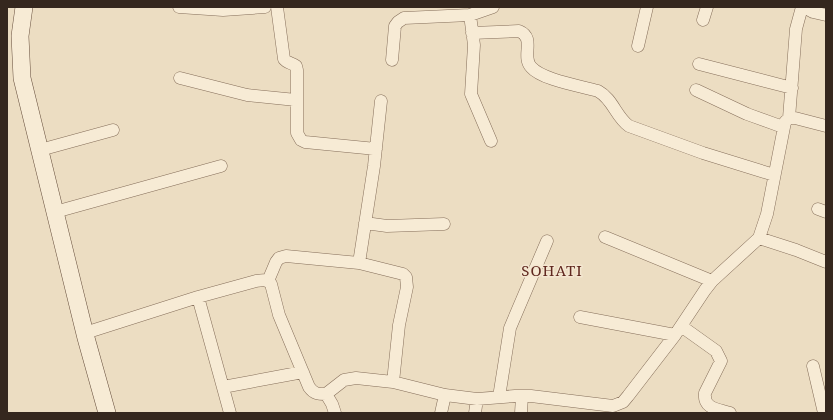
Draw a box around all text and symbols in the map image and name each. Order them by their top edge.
district label: SOHATI [521,260,583,280]

